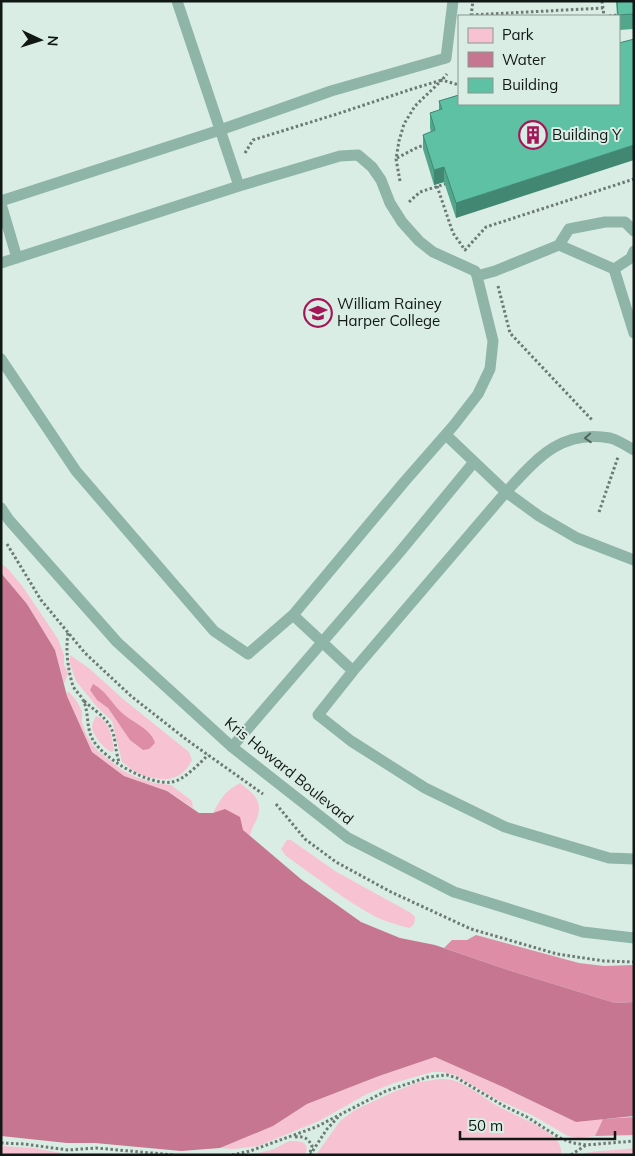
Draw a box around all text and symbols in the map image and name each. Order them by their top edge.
north arrow [15,15,65,65]
legend [458,15,620,105]
text: Park [502,25,534,44]
text: N [44,35,62,47]
text: Water [502,50,546,69]
text: Building [502,75,558,94]
building icon: Building Y [518,120,548,150]
place label: Building Y [552,125,622,144]
place label: William Rainey Harper College [337,294,442,330]
school or university icon: William Rainey Harper College [303,298,333,328]
one-way arrow [584,432,592,443]
street label: Kris Howard Boulevard [221,713,358,828]
scale bar [460,1108,615,1140]
text: 50 m [468,1116,503,1135]

